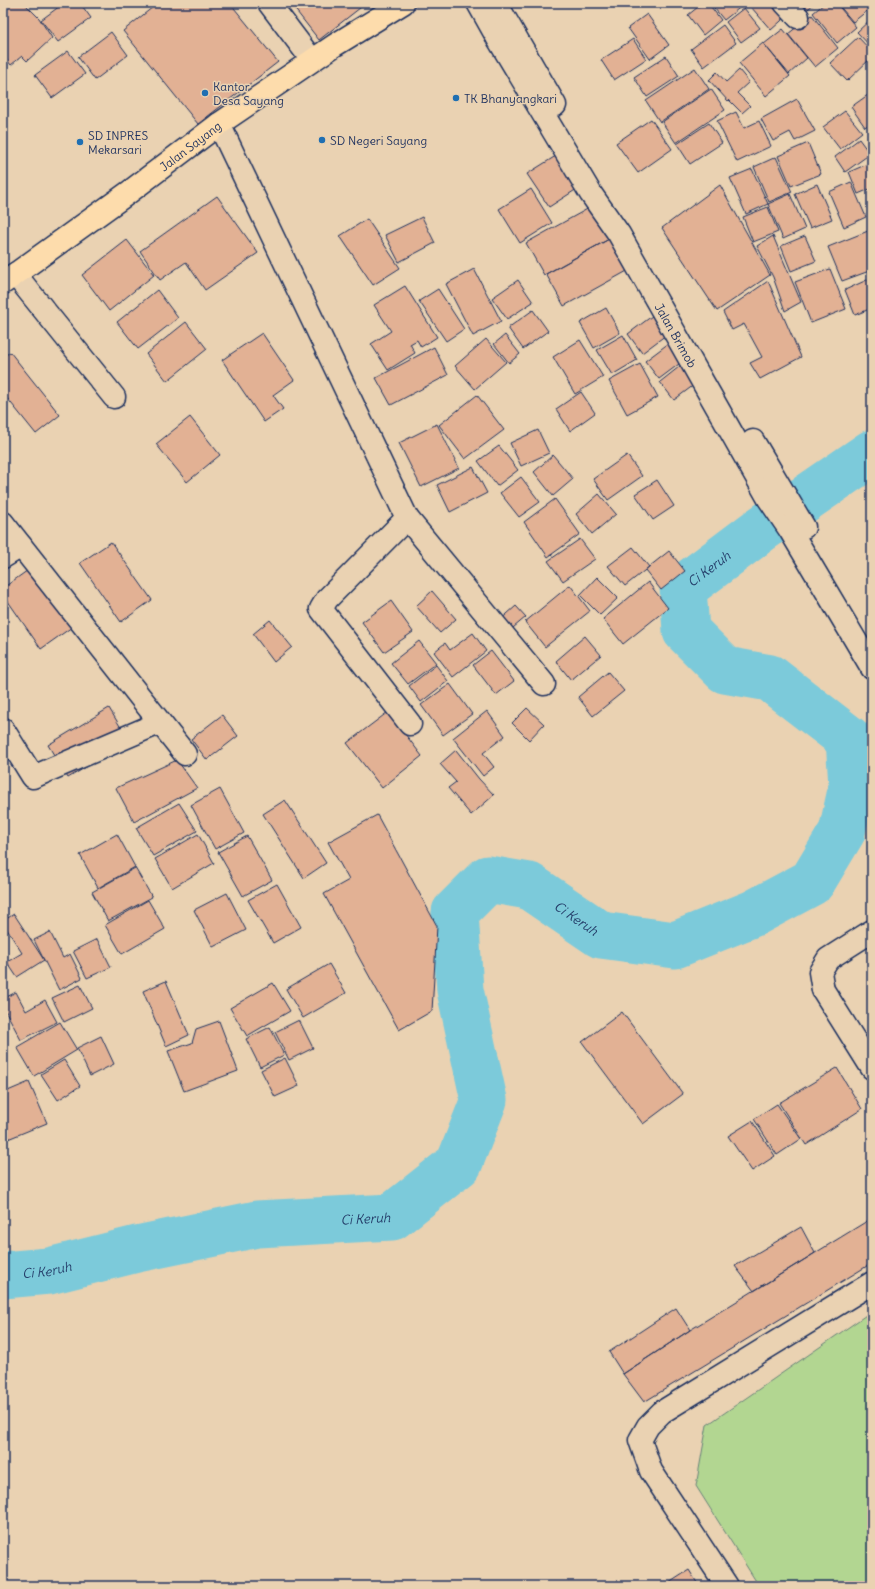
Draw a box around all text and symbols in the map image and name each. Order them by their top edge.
place label: Kantor Desa Sayang [213,79,284,108]
marker: Kantor Desa Sayang [200,88,210,98]
place label: TK Bhanyangkari [464,91,557,106]
marker: TK Bhanyangkari [451,93,461,103]
street label: Jalan Sayang [156,118,224,174]
place label: SD INPRES Mekarsari [88,128,148,157]
place label: SD Negeri Sayang [330,133,427,148]
marker: SD Negeri Sayang [317,135,327,145]
marker: SD INPRES Mekarsari [75,137,85,147]
street label: Jalan Brimob [652,300,701,370]
water label: Ci Keruh [684,547,734,590]
water label: Ci Keruh [551,897,602,939]
water label: Ci Keruh [340,1209,391,1228]
water label: Ci Keruh [21,1257,74,1282]

